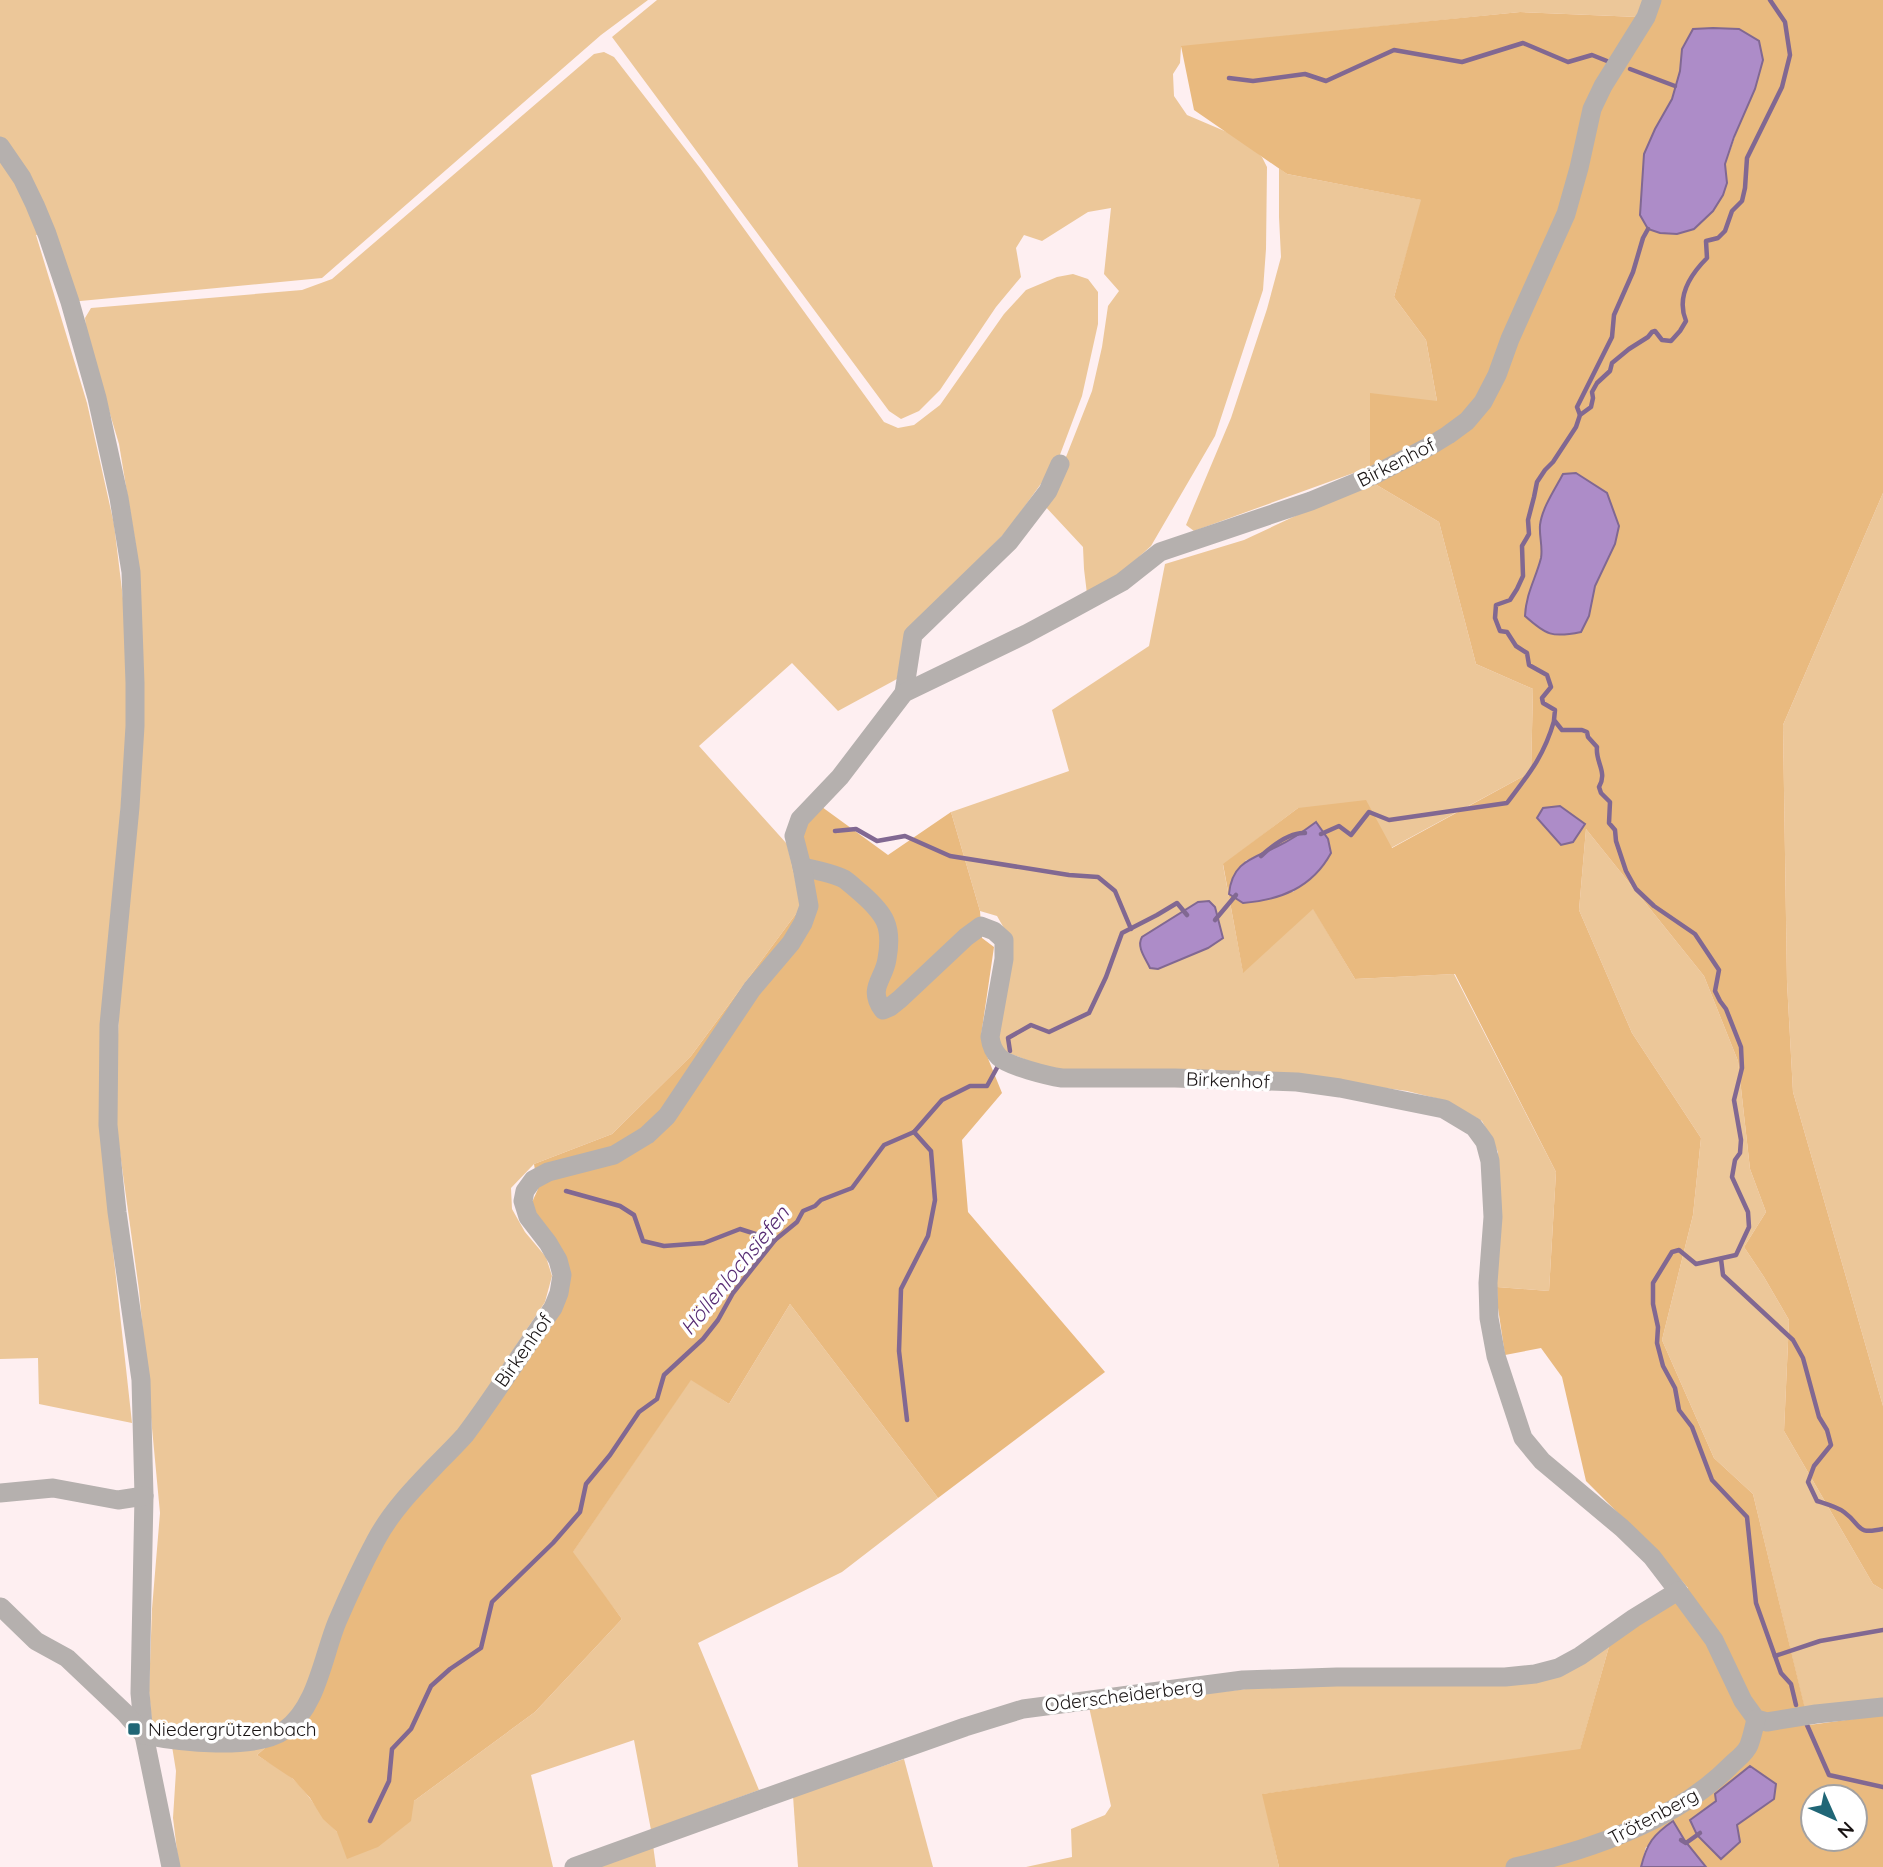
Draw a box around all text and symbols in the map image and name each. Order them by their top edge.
street label: Birkenhof [1353,432,1439,492]
street label: Birkenhof [1185,1067,1271,1093]
water label: Höllenlochsiefen [674,1200,794,1340]
street label: Birkenhof [489,1308,557,1391]
street label: Oderscheiderberg [1043,1673,1205,1717]
place label: Niedergrützenbach [148,1717,317,1741]
marker: Niedergrützenbach [126,1721,142,1737]
street label: Trötenberg [1604,1782,1702,1850]
north arrow [1799,1783,1869,1853]
text: N [1833,1817,1859,1843]

